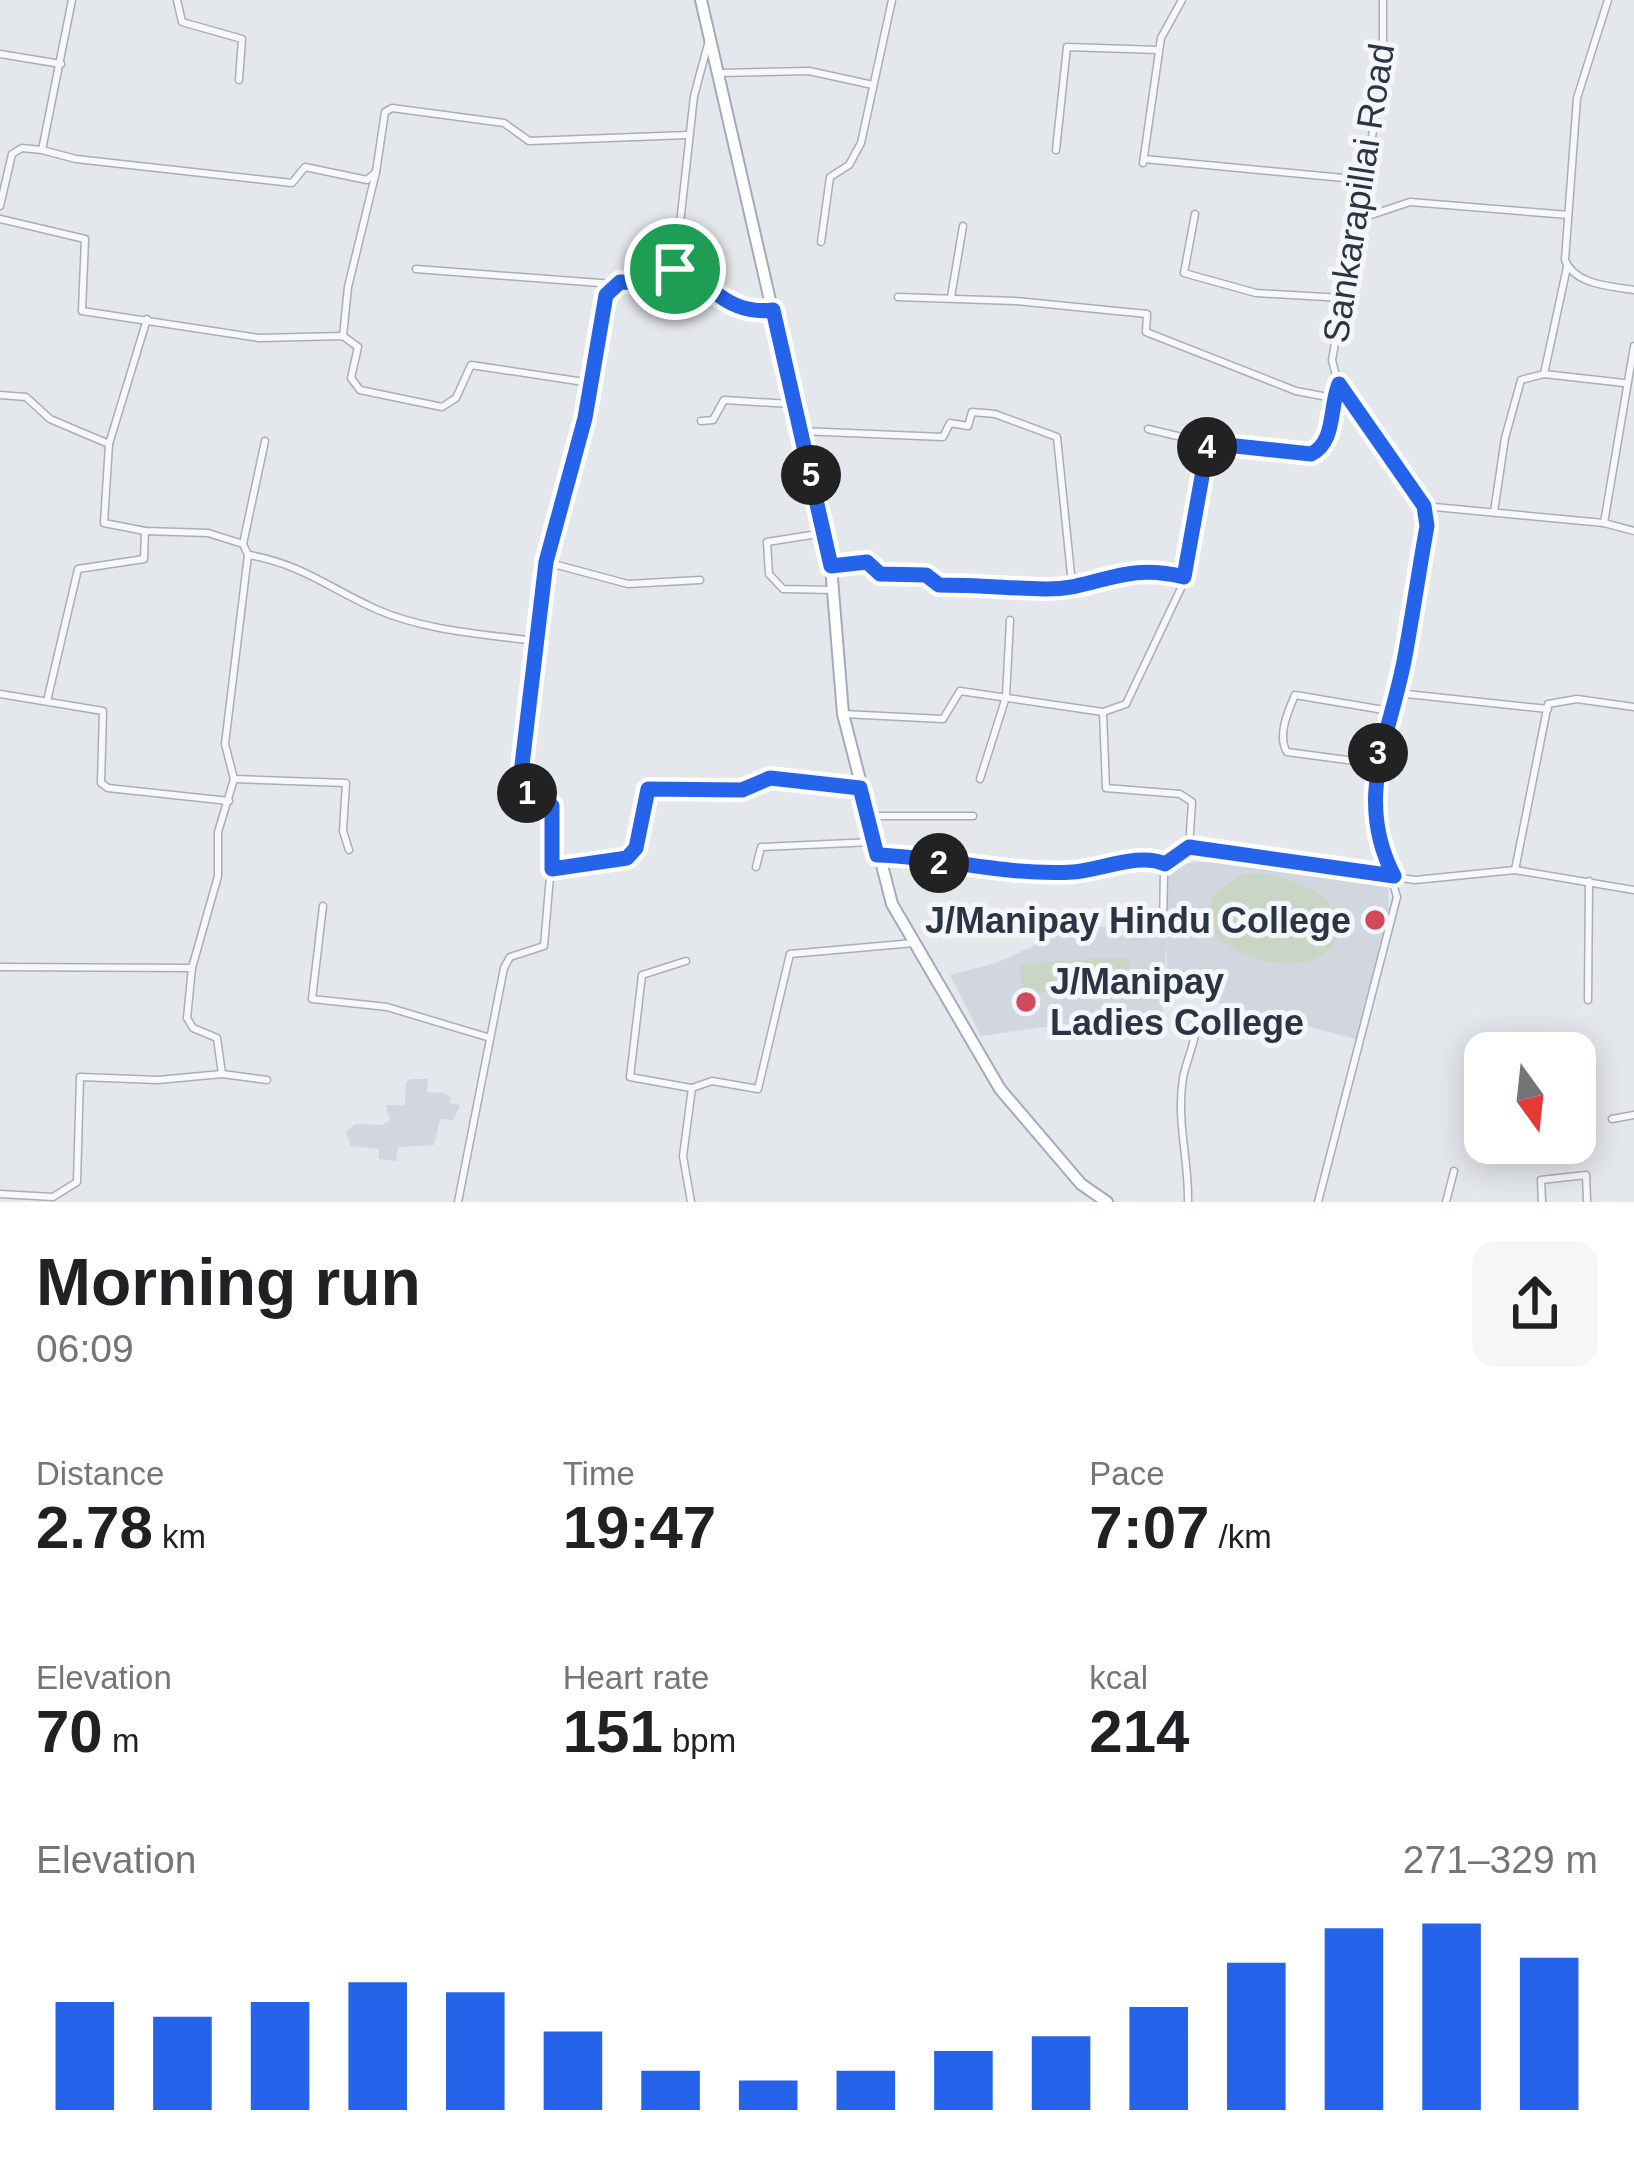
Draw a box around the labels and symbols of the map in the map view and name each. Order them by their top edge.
street label: Sankarapillai Road [1315,41,1402,346]
pin [624,218,726,320]
pin: 4 [1177,417,1237,477]
pin: 5 [781,445,841,505]
pin: 3 [1348,723,1408,783]
pin: 1 [497,763,557,823]
pin: 2 [909,833,969,893]
place label: J/Manipay Hindu College [925,900,1351,941]
marker: J/Manipay Hindu College [1362,907,1388,933]
place label: J/Manipay Ladies College [1050,961,1304,1043]
marker: J/Manipay Ladies College [1013,989,1039,1015]
north arrow [1464,1032,1596,1164]

